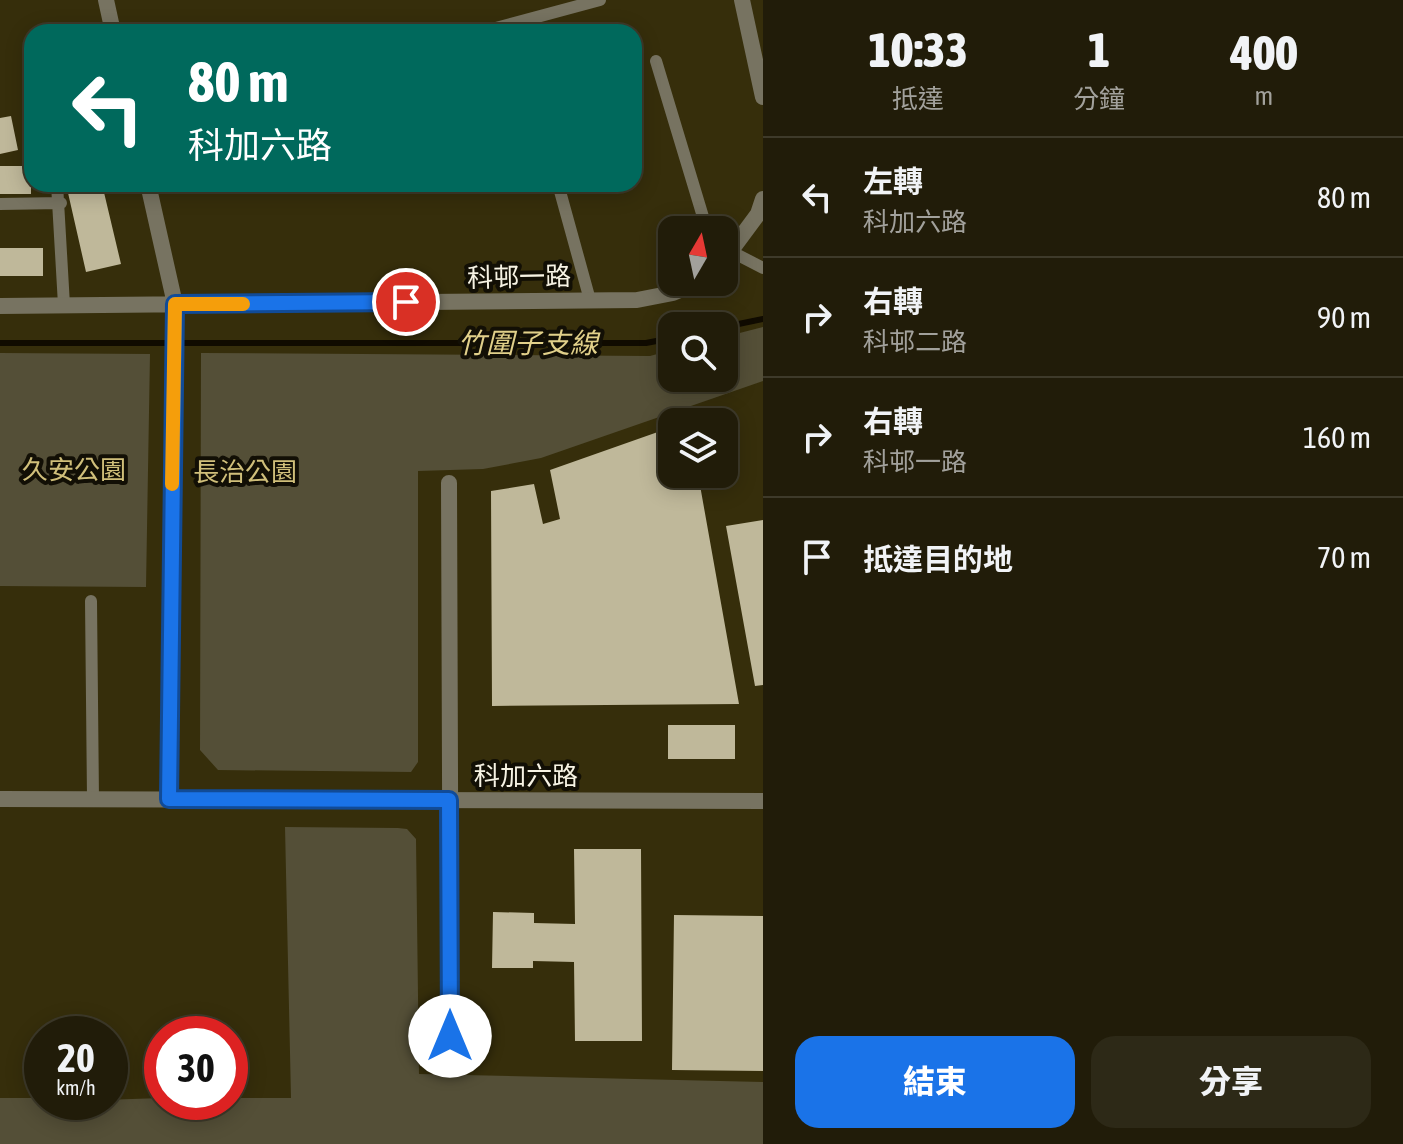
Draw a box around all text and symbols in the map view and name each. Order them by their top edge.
text: 10:33 [868,22,968,77]
text: 1 [1088,22,1110,77]
text: 400 [1230,25,1298,80]
text: 80 m [188,50,289,114]
icon: left [56,56,160,160]
text: m [1255,81,1273,111]
text: 抵達 [892,84,944,114]
text: 分鐘 [1073,84,1125,114]
text: 科加六路 [188,124,332,166]
text: 左轉 [863,164,923,198]
icon: left [795,175,839,219]
text: 80 m [1317,180,1371,214]
text: 科加六路 [863,207,967,237]
north arrow [658,216,738,296]
map controls [658,216,738,488]
street label: 科邨一路 [467,261,571,293]
pin [372,268,440,336]
icon: arrive [384,280,428,324]
text: 右轉 [863,284,923,318]
icon: right [795,295,839,339]
text: 90 m [1317,300,1371,334]
button: search [658,312,738,392]
water label: 竹圍子支線 [458,327,601,359]
text: 科邨二路 [863,327,967,357]
text: 右轉 [863,404,923,438]
button: layers [658,408,738,488]
icon: right [795,415,839,459]
text: 160 m [1303,420,1371,454]
text: 科邨一路 [863,447,967,477]
park label: 久安公園 [22,455,126,485]
park label: 長治公園 [193,457,297,487]
icon: arrive [795,535,839,579]
text: 70 m [1317,540,1371,574]
text: 抵達目的地 [863,542,1013,576]
street label: 科加六路 [474,761,578,791]
position arrow [408,994,492,1078]
speed limit sign: 30 [144,1016,248,1120]
text: 20 [57,1035,95,1080]
button: 結束 [795,1036,1075,1128]
button: 分享 [1091,1036,1371,1128]
text: km/h [56,1076,96,1099]

